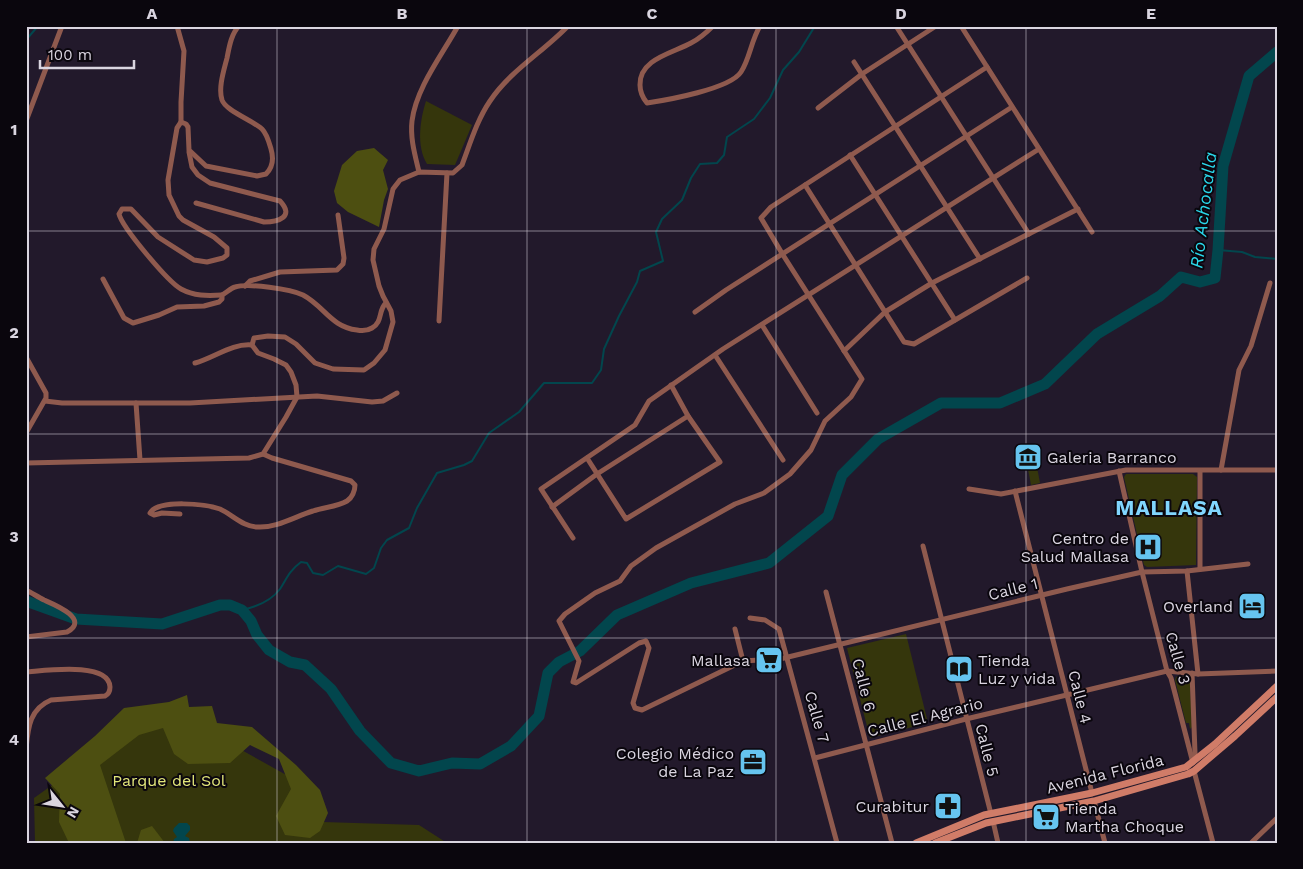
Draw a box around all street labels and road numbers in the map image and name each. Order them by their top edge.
street label: Calle 1 [986,574,1040,604]
street label: Calle 3 [1161,630,1195,686]
street label: Calle 6 [848,656,880,714]
street label: Calle 4 [1064,668,1096,726]
street label: Calle 7 [801,689,833,745]
street label: Calle El Agrario [865,693,985,741]
street label: Calle 5 [971,722,1003,778]
street label: Avenida Florida [1044,750,1166,798]

